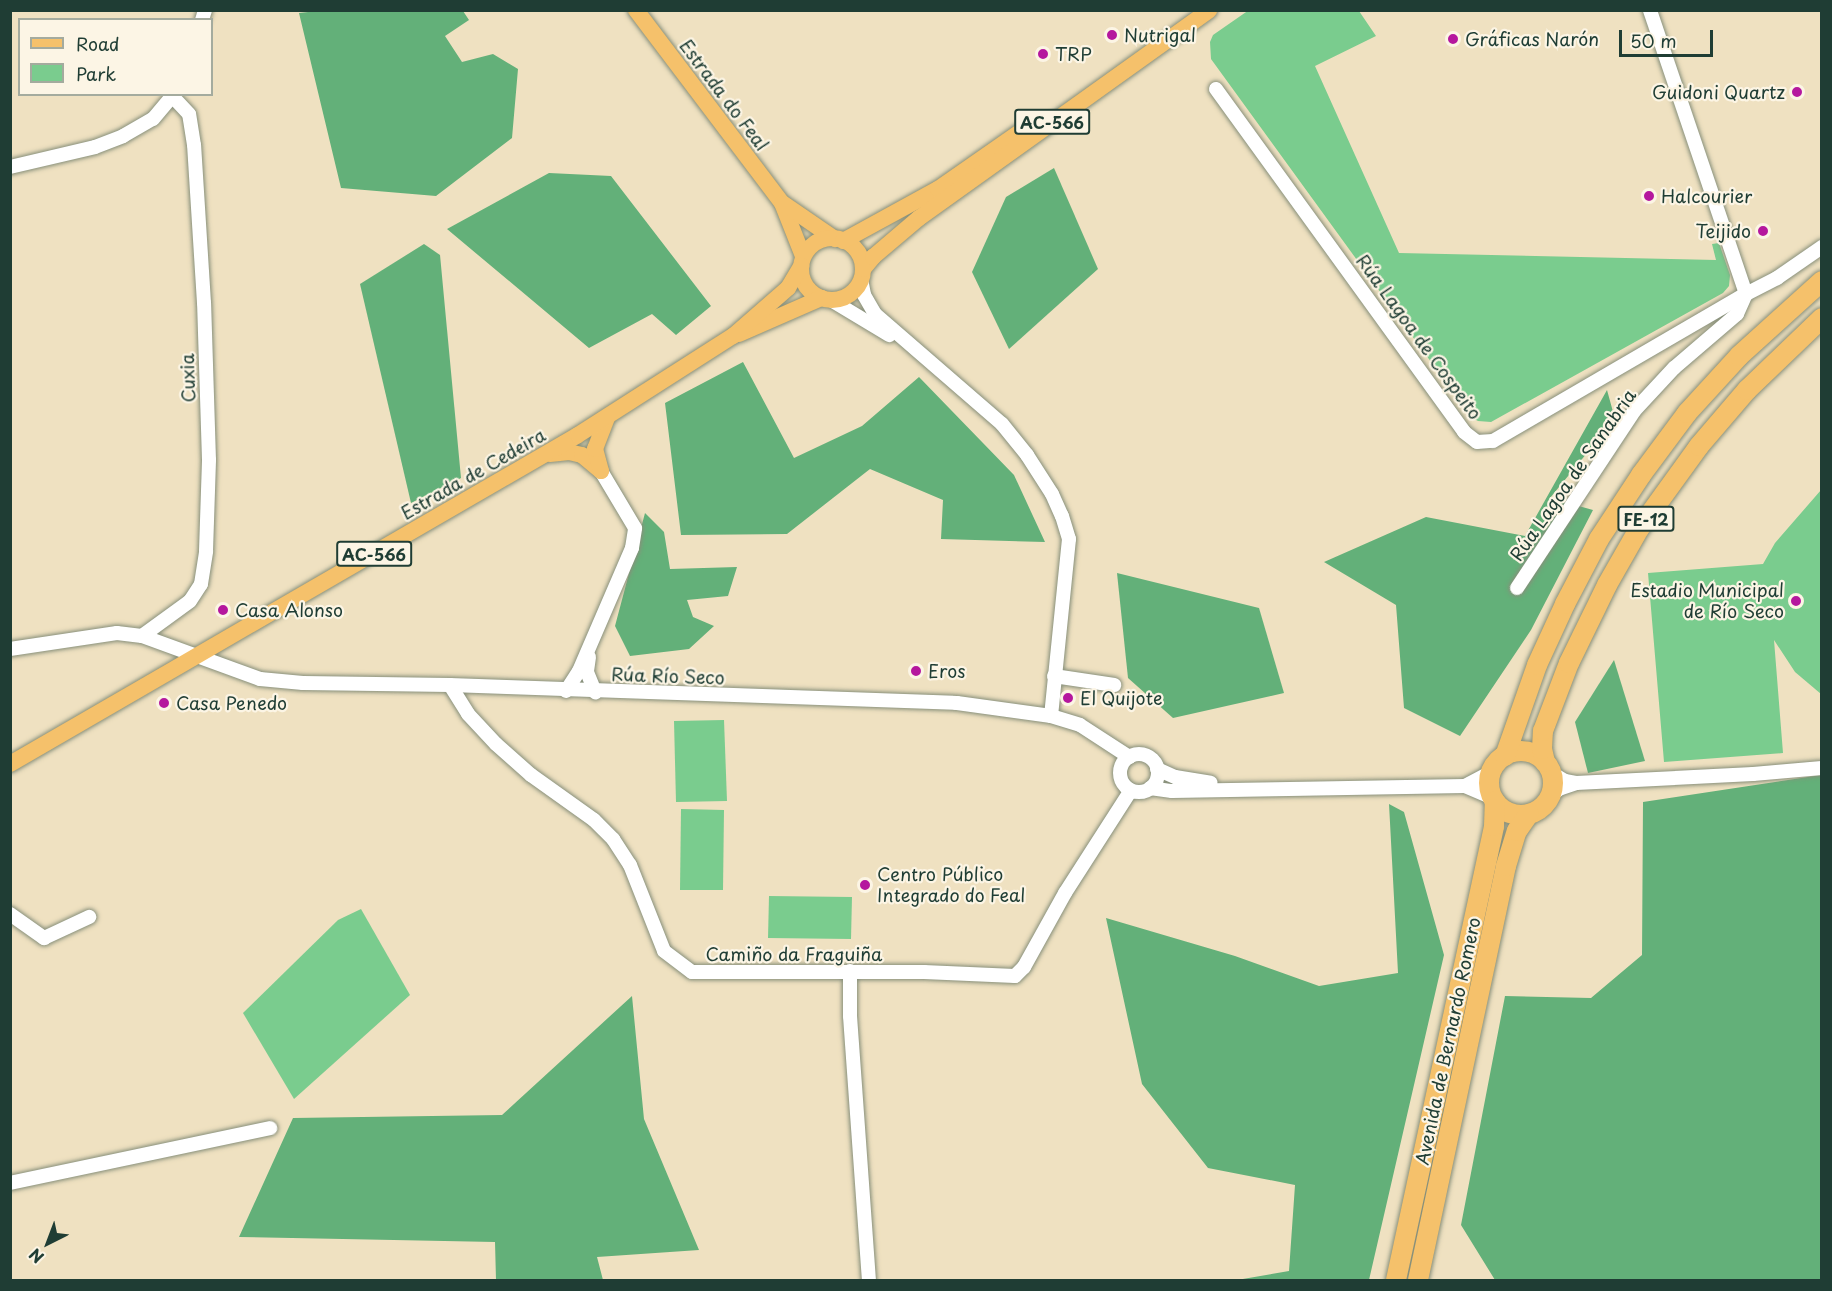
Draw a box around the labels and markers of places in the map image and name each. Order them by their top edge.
place label: Nutrigal [1124,24,1196,46]
marker: Nutrigal [1105,28,1119,42]
place label: Gráficas Narón [1465,28,1600,50]
marker: Gráficas Narón [1446,32,1460,46]
place label: TRP [1055,43,1092,65]
marker: TRP [1036,47,1050,61]
place label: Guidoni Quartz [1651,81,1785,103]
marker: Guidoni Quartz [1790,85,1804,99]
place label: Halcourier [1661,185,1752,207]
marker: Halcourier [1642,189,1656,203]
place label: Teijido [1695,220,1751,242]
marker: Teijido [1756,224,1770,238]
place label: Estadio Municipal de Río Seco [1629,580,1784,622]
marker: Estadio Municipal de Río Seco [1789,594,1803,608]
place label: Casa Alonso [235,599,343,621]
marker: Casa Alonso [216,603,230,617]
place label: Eros [928,660,965,682]
marker: Eros [909,664,923,678]
place label: El Quijote [1080,687,1164,709]
marker: El Quijote [1061,691,1075,705]
place label: Casa Penedo [176,692,286,714]
marker: Casa Penedo [157,696,171,710]
place label: Centro Público Integrado do Feal [877,864,1027,906]
marker: Centro Público Integrado do Feal [858,878,872,892]

